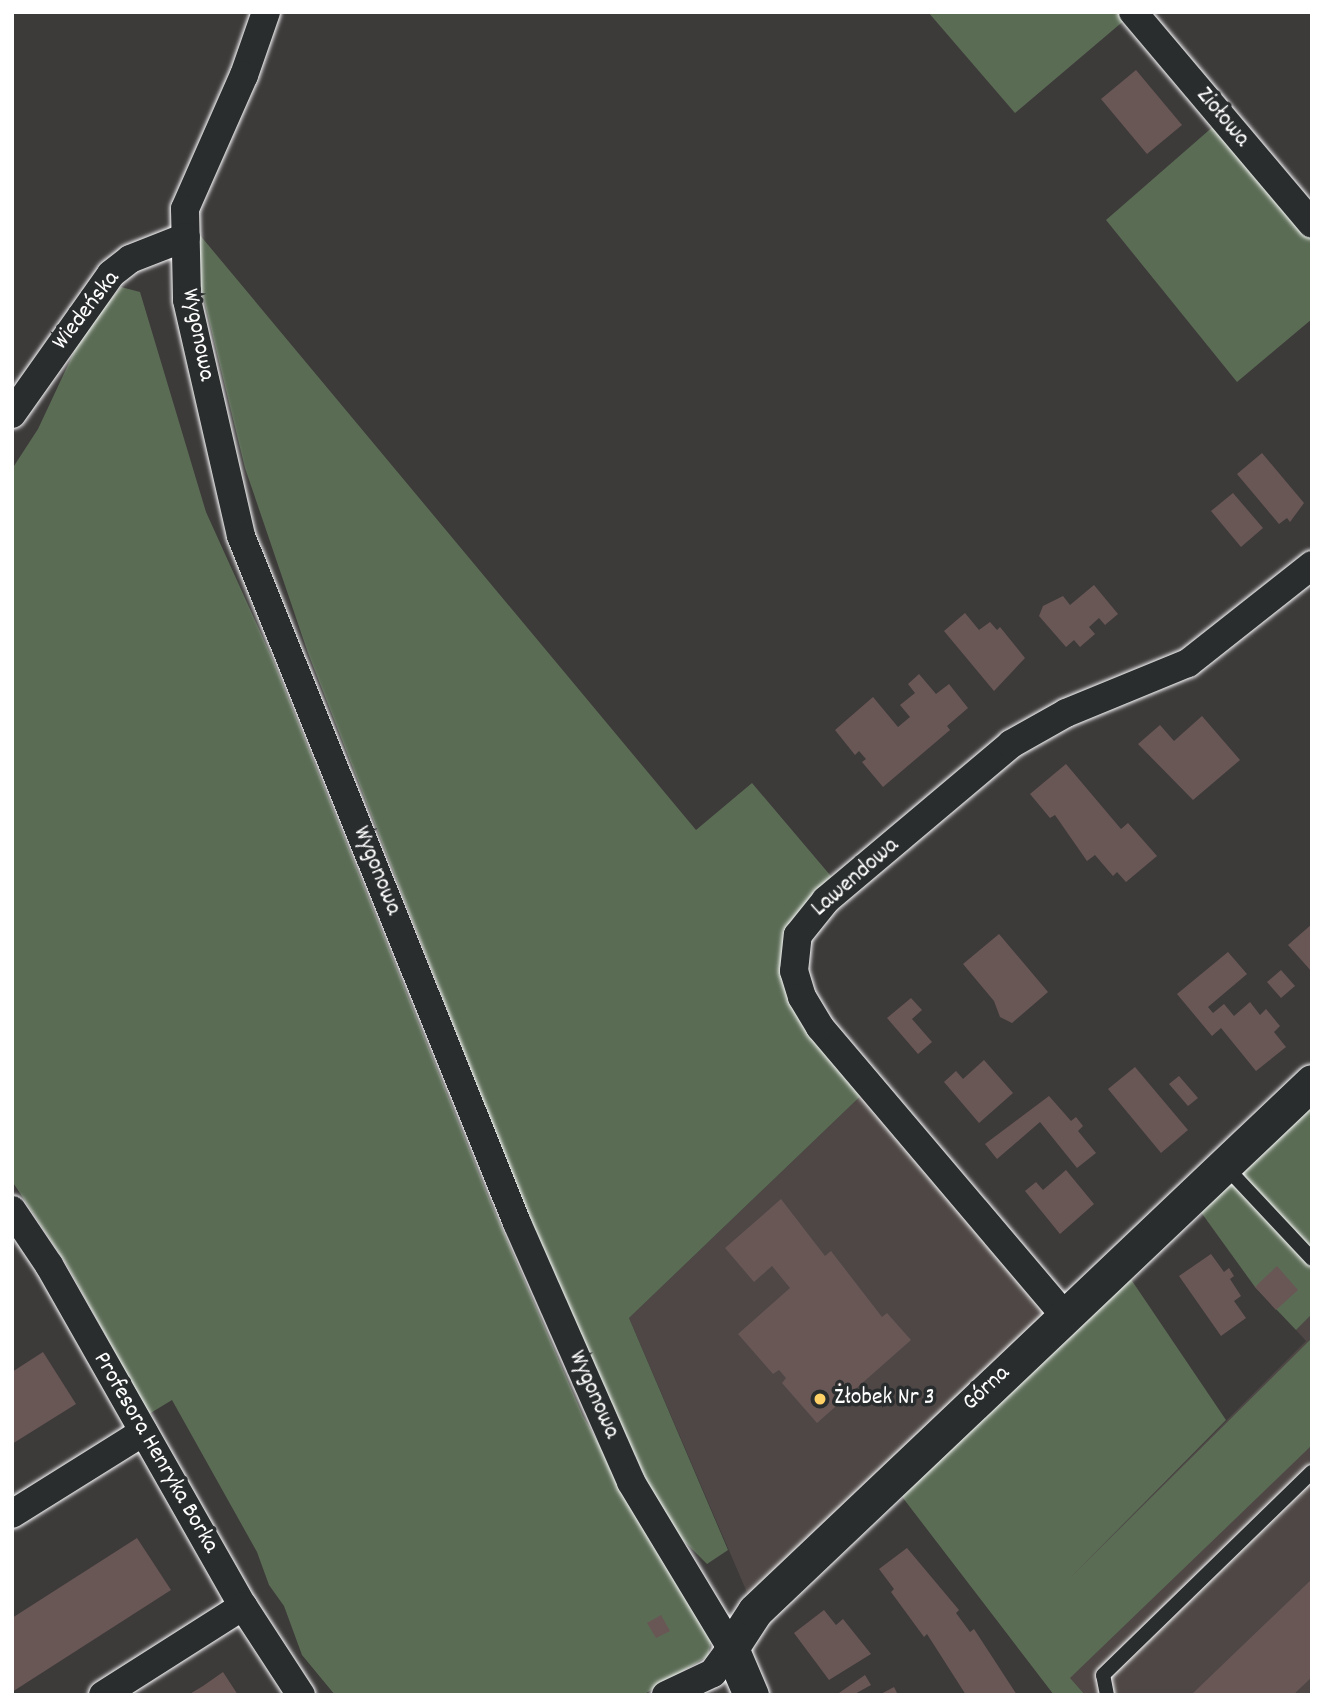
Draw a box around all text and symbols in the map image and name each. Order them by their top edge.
street label: Ziołowa [1189,82,1255,154]
street label: Wiedeńska [47,266,127,356]
street label: Wygonowa [174,287,220,383]
street label: Wygonowa [345,822,407,920]
street label: Lawendowa [806,832,906,924]
street label: Profesora Henryka Borka [86,1347,224,1559]
street label: Wygonowa [561,1347,625,1443]
street label: Górna [957,1360,1017,1418]
place label: Żłobek Nr 3 [834,1385,935,1413]
marker: Żłobek Nr 3 [812,1391,828,1407]

